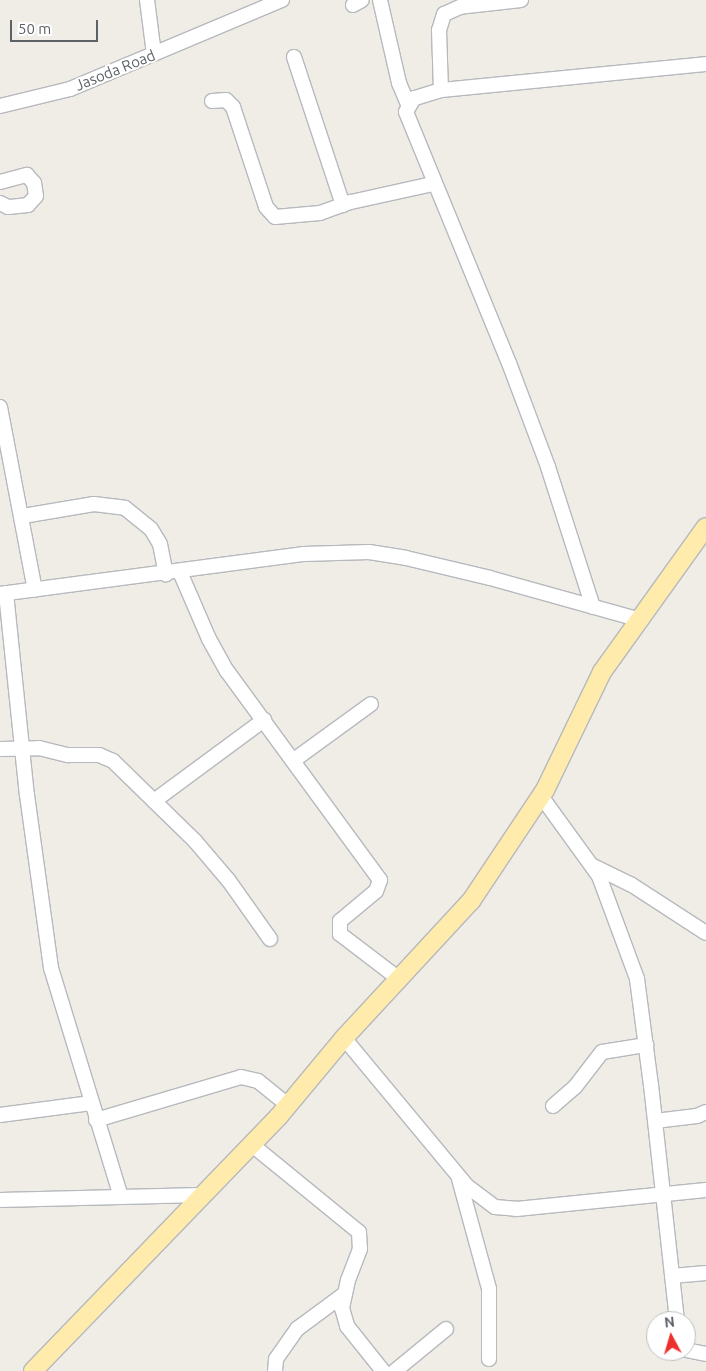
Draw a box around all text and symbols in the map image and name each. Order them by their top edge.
scale bar [12,10,100,42]
text: 50 m [18,20,51,37]
street label: Jasoda Road [72,46,158,94]
north arrow [646,1311,696,1361]
text: N [663,1314,676,1331]

